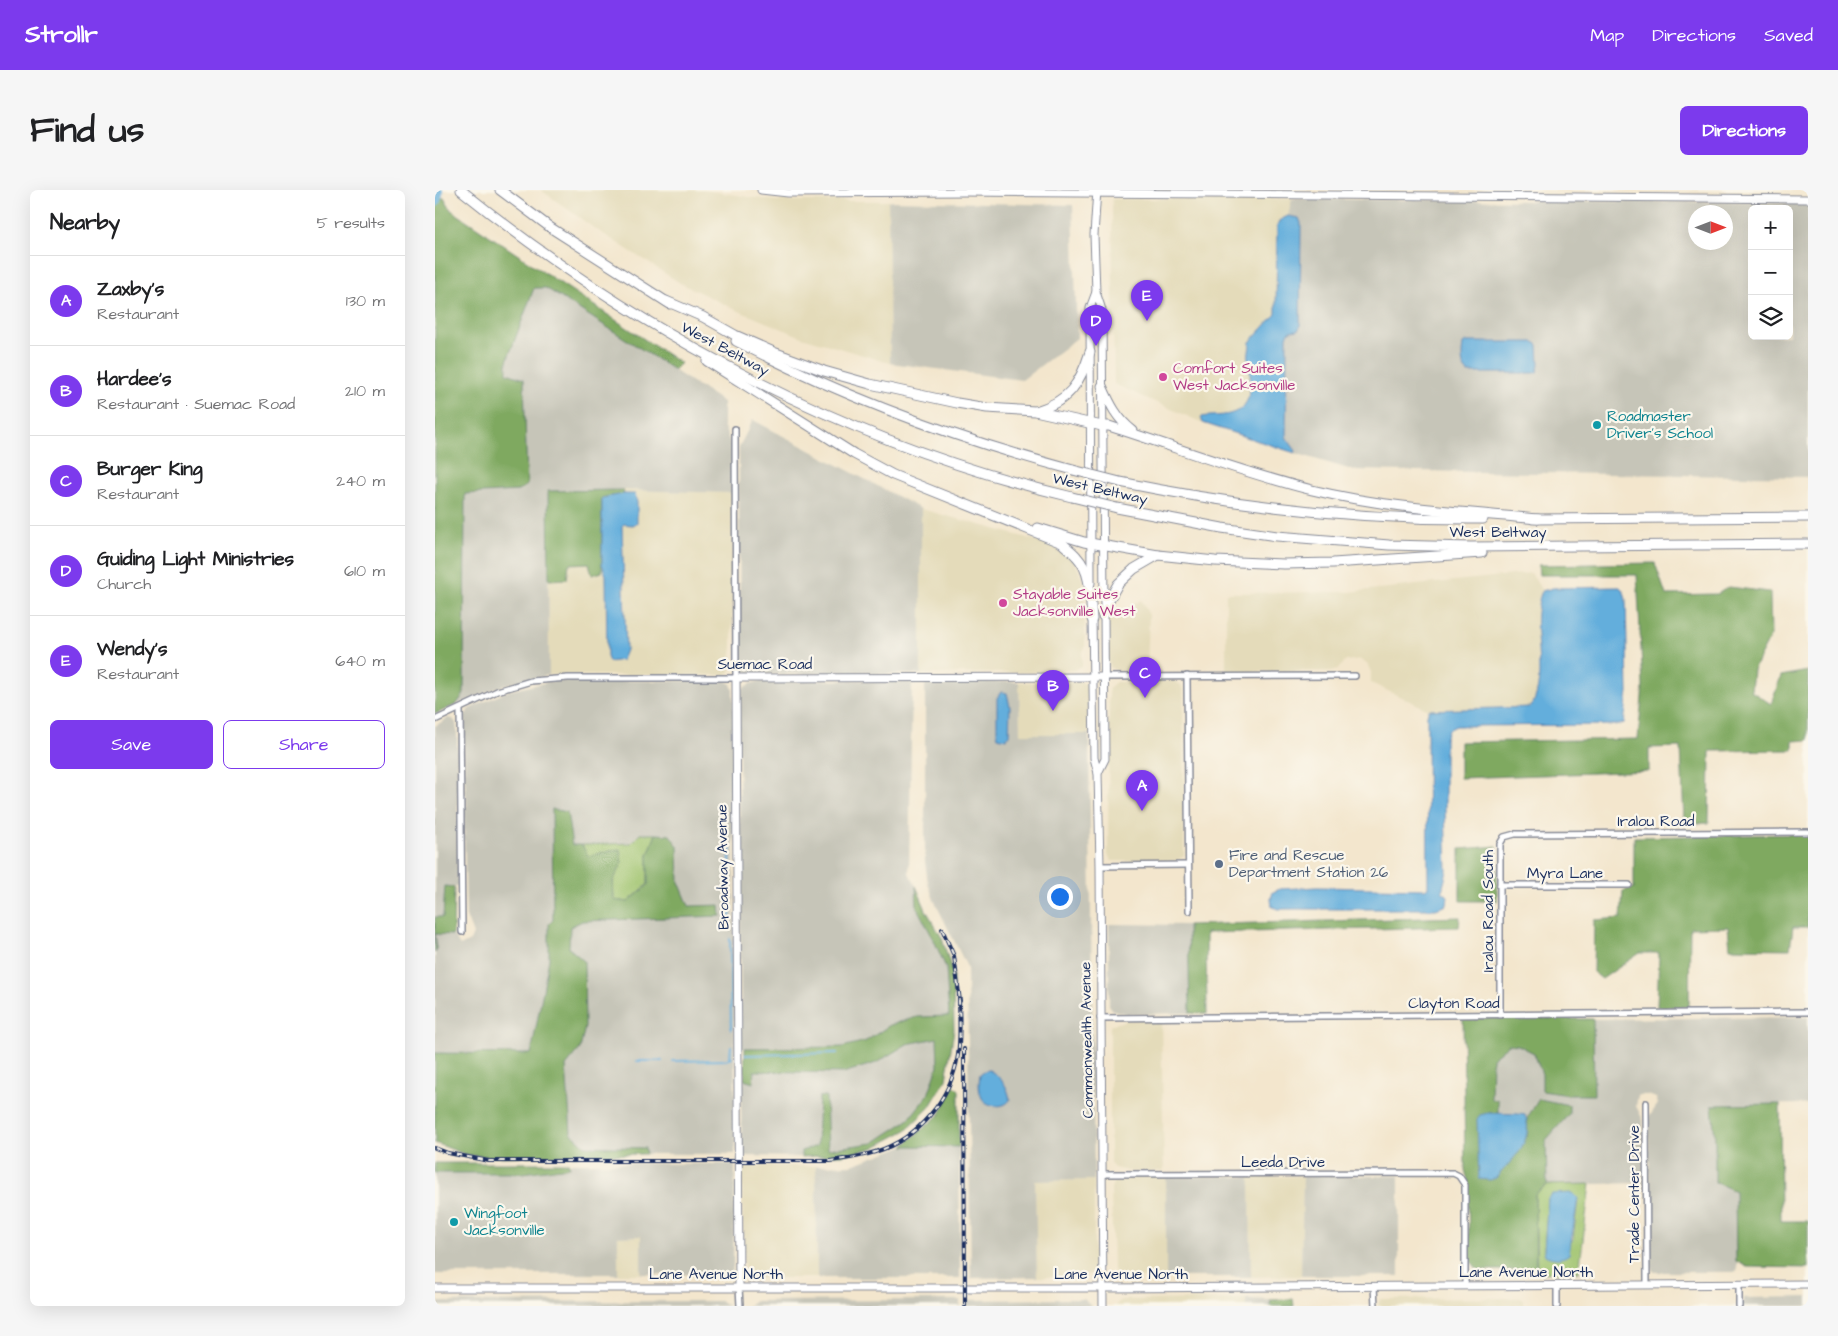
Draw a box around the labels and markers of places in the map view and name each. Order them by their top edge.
pin: E [1131,280,1163,321]
pin: D [1080,305,1112,346]
place label: Comfort Suites West Jacksonville [1173,358,1295,396]
marker: Comfort Suites West Jacksonville [1157,371,1169,383]
place label: Roadmaster Driver's School [1607,406,1713,444]
marker: Roadmaster Driver's School [1591,419,1603,431]
place label: Stayable Suites Jacksonville West [1013,584,1135,622]
marker: Stayable Suites Jacksonville West [997,597,1009,609]
pin: C [1129,657,1161,698]
pin: B [1037,670,1069,711]
pin: A [1126,770,1158,811]
place label: Fire and Rescue Department Station 26 [1229,845,1389,883]
marker: Fire and Rescue Department Station 26 [1213,858,1225,870]
place label: Wingfoot Jacksonville [464,1203,545,1241]
marker: Wingfoot Jacksonville [448,1216,460,1228]

